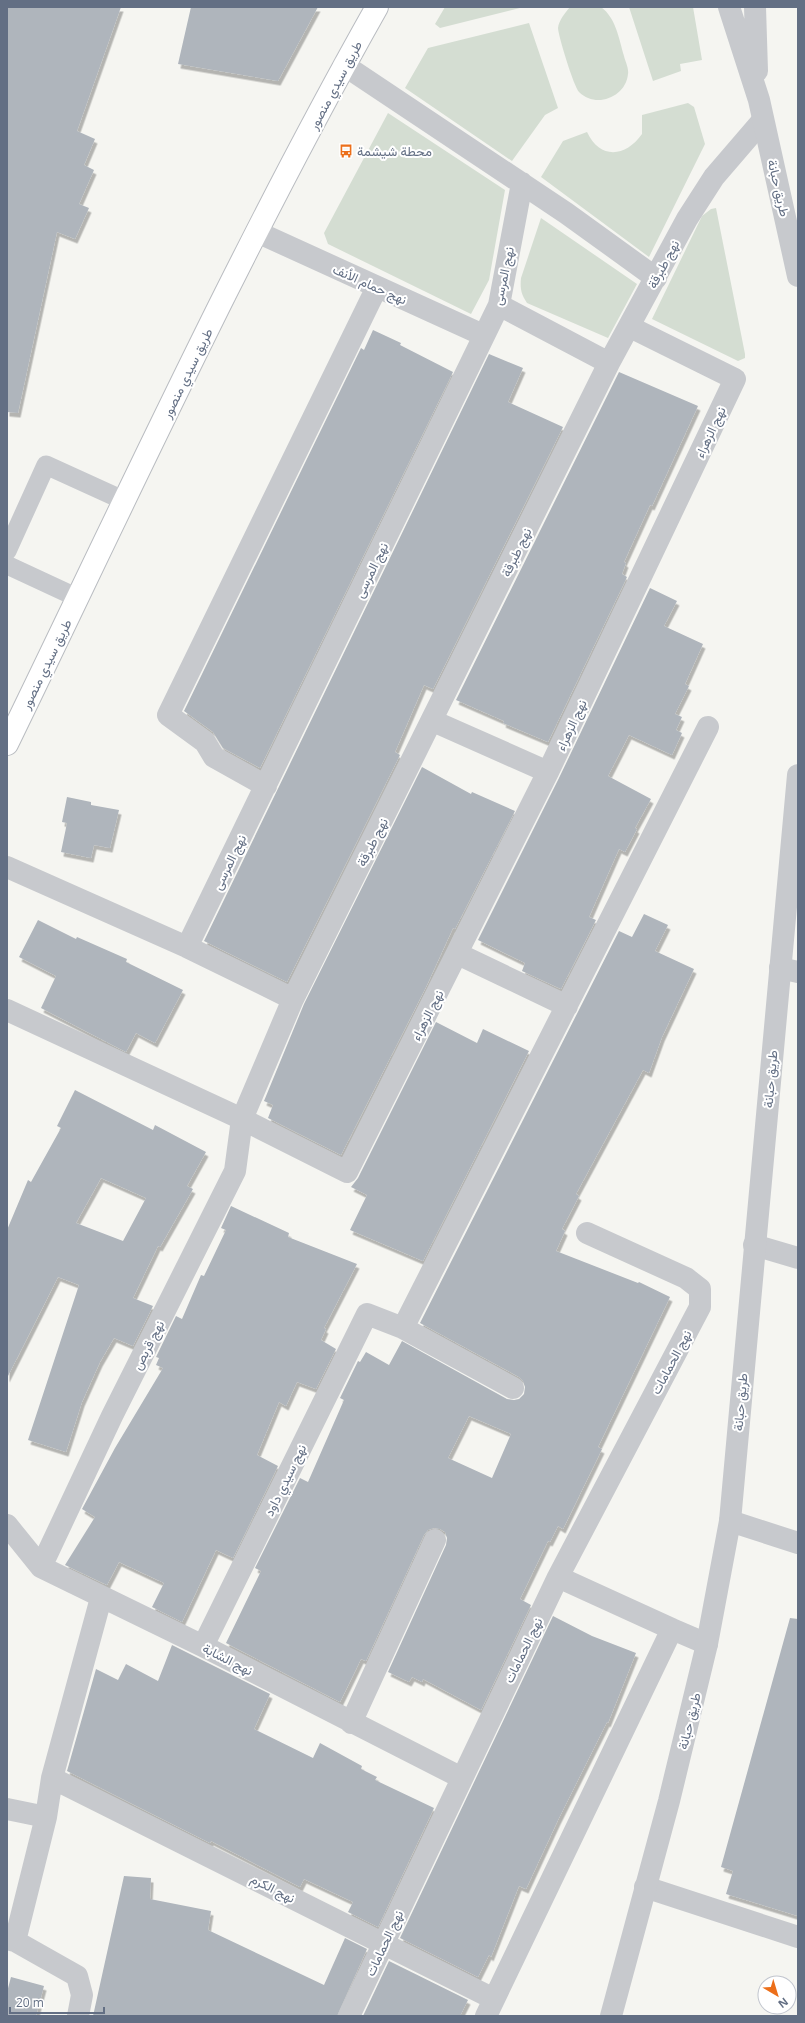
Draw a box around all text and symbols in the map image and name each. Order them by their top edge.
street label: طريق سيدي منصور [304,37,368,134]
place label: محطة شيشمة [357,142,432,160]
bus stop icon: محطة شيشمة [338,143,354,159]
street label: طريق حبانة [764,158,794,218]
street label: نهج طبرقة [643,236,684,292]
street label: نهج المرسى [488,245,519,307]
street label: نهج حمام الأنف [330,260,410,309]
street label: طريق سيدي منصور [157,325,218,423]
street label: نهج الزهراء [690,403,731,461]
street label: نهج طبرقة [496,524,537,580]
street label: نهج المرسى [350,539,393,601]
street label: طريق سيدي منصور [16,616,77,714]
street label: نهج الزهراء [551,696,592,754]
street label: نهج طبرقة [352,814,393,870]
street label: نهج المرسى [208,831,251,893]
street label: نهج الزهراء [407,986,448,1044]
street label: طريق حبانة [759,1049,781,1109]
street label: نهج قربص [128,1317,169,1373]
street label: نهج الحمامات [646,1326,697,1398]
street label: طريق حبانة [729,1372,751,1432]
street label: نهج سيدي داود [260,1441,312,1520]
street label: نهج الحمامات [499,1614,548,1686]
street label: نهج الشابة [199,1639,256,1680]
street label: طريق حبانة [673,1691,705,1751]
street label: نهج الكرم [247,1869,299,1908]
street label: نهج الحمامات [361,1907,408,1979]
north arrow [757,1975,797,2015]
scale bar [10,1989,104,2015]
text: 20 m [16,1994,44,2011]
text: N [775,1995,792,2012]

